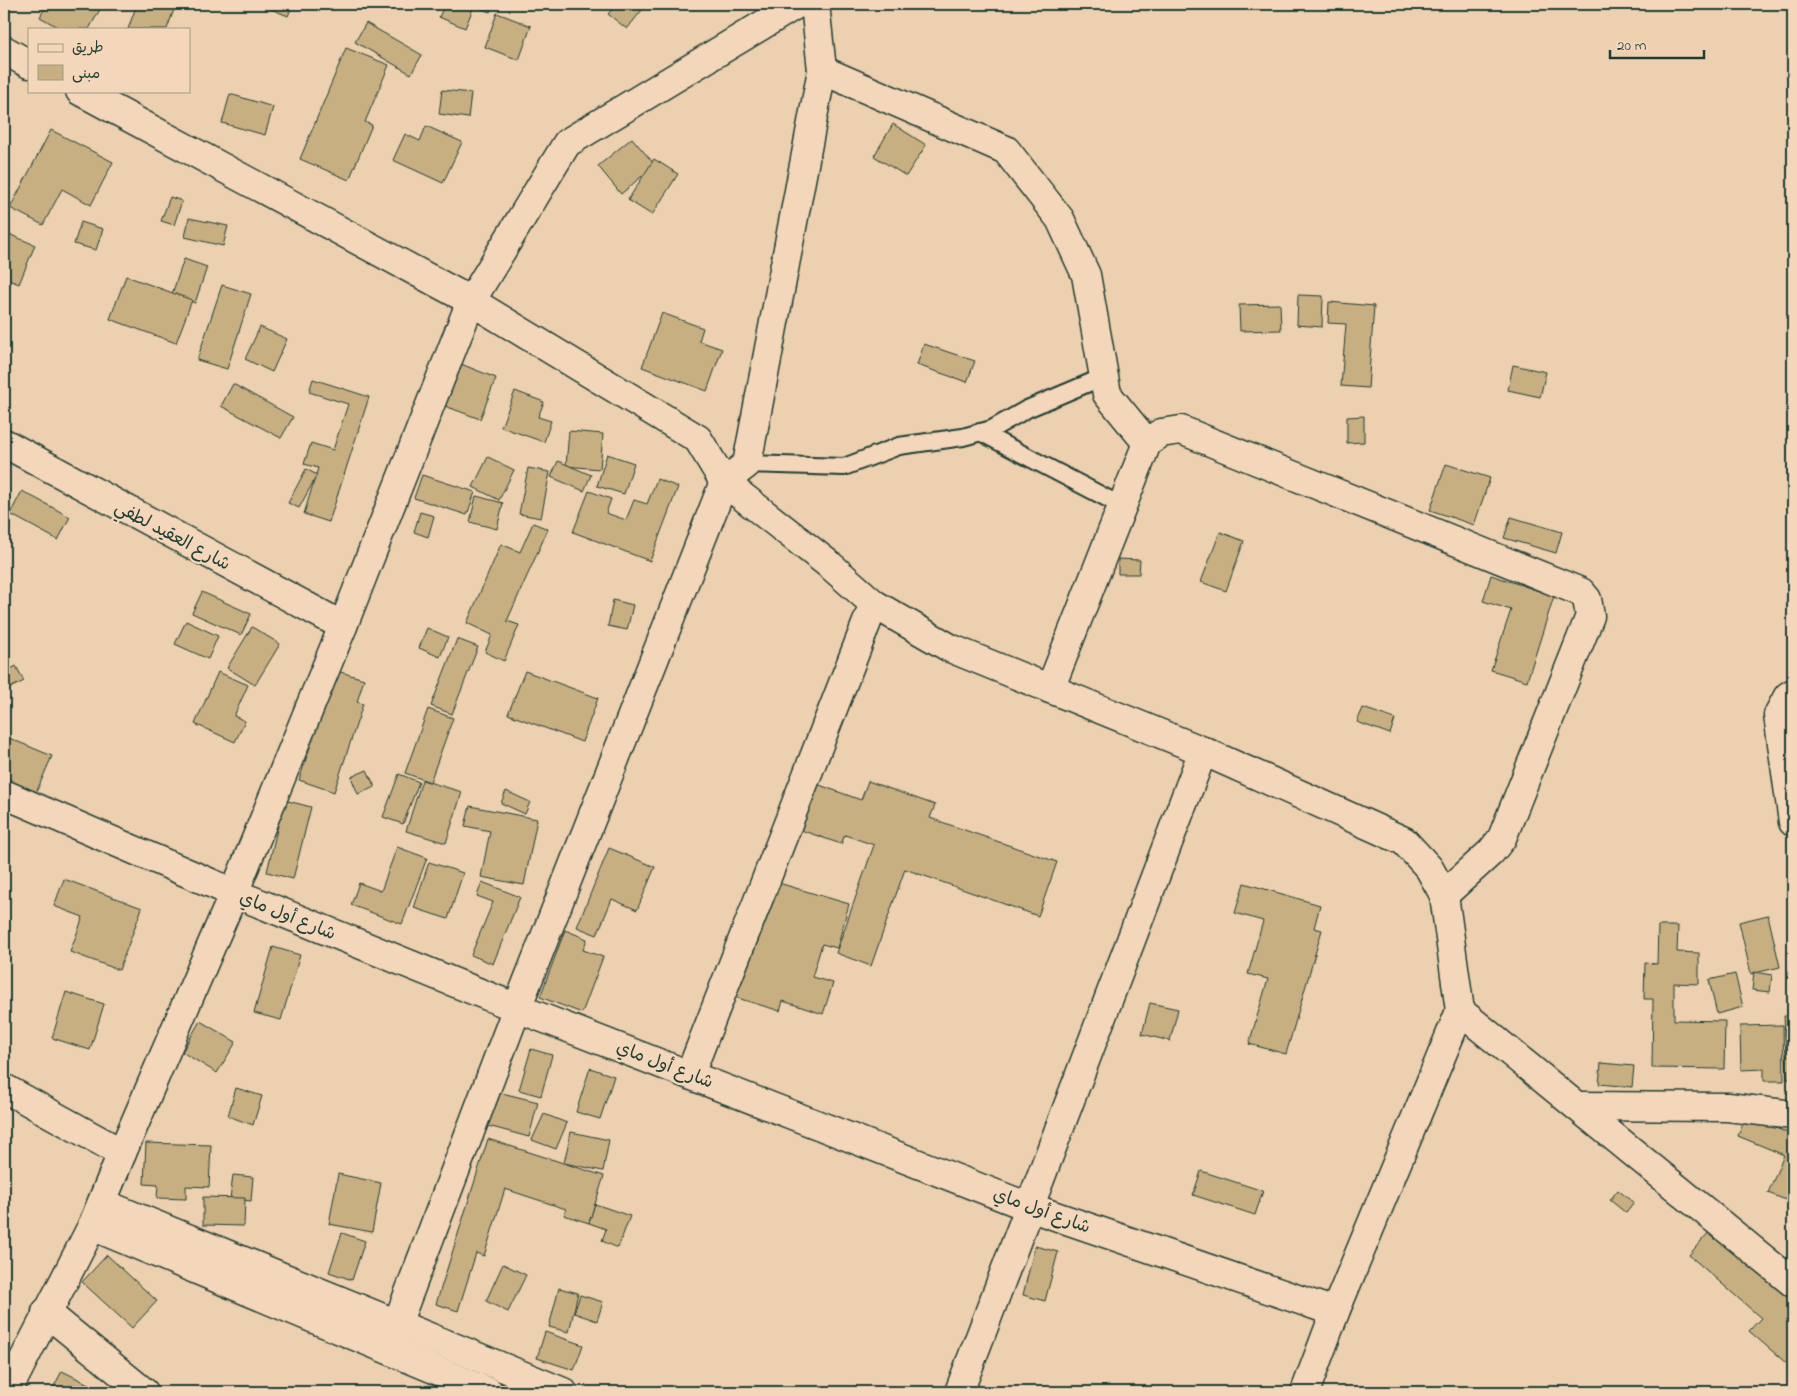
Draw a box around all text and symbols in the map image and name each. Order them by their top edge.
legend [28,28,190,92]
scale bar [1610,28,1703,60]
text: 20 m [1617,35,1647,57]
text: طريق [72,37,104,59]
text: مبنى [72,63,100,85]
street label: شارع العقيد لطفي [109,495,234,579]
street label: شارع أول ماي [235,886,339,948]
street label: شارع أول ماي [612,1035,717,1096]
street label: شارع أول ماي [989,1182,1094,1242]

